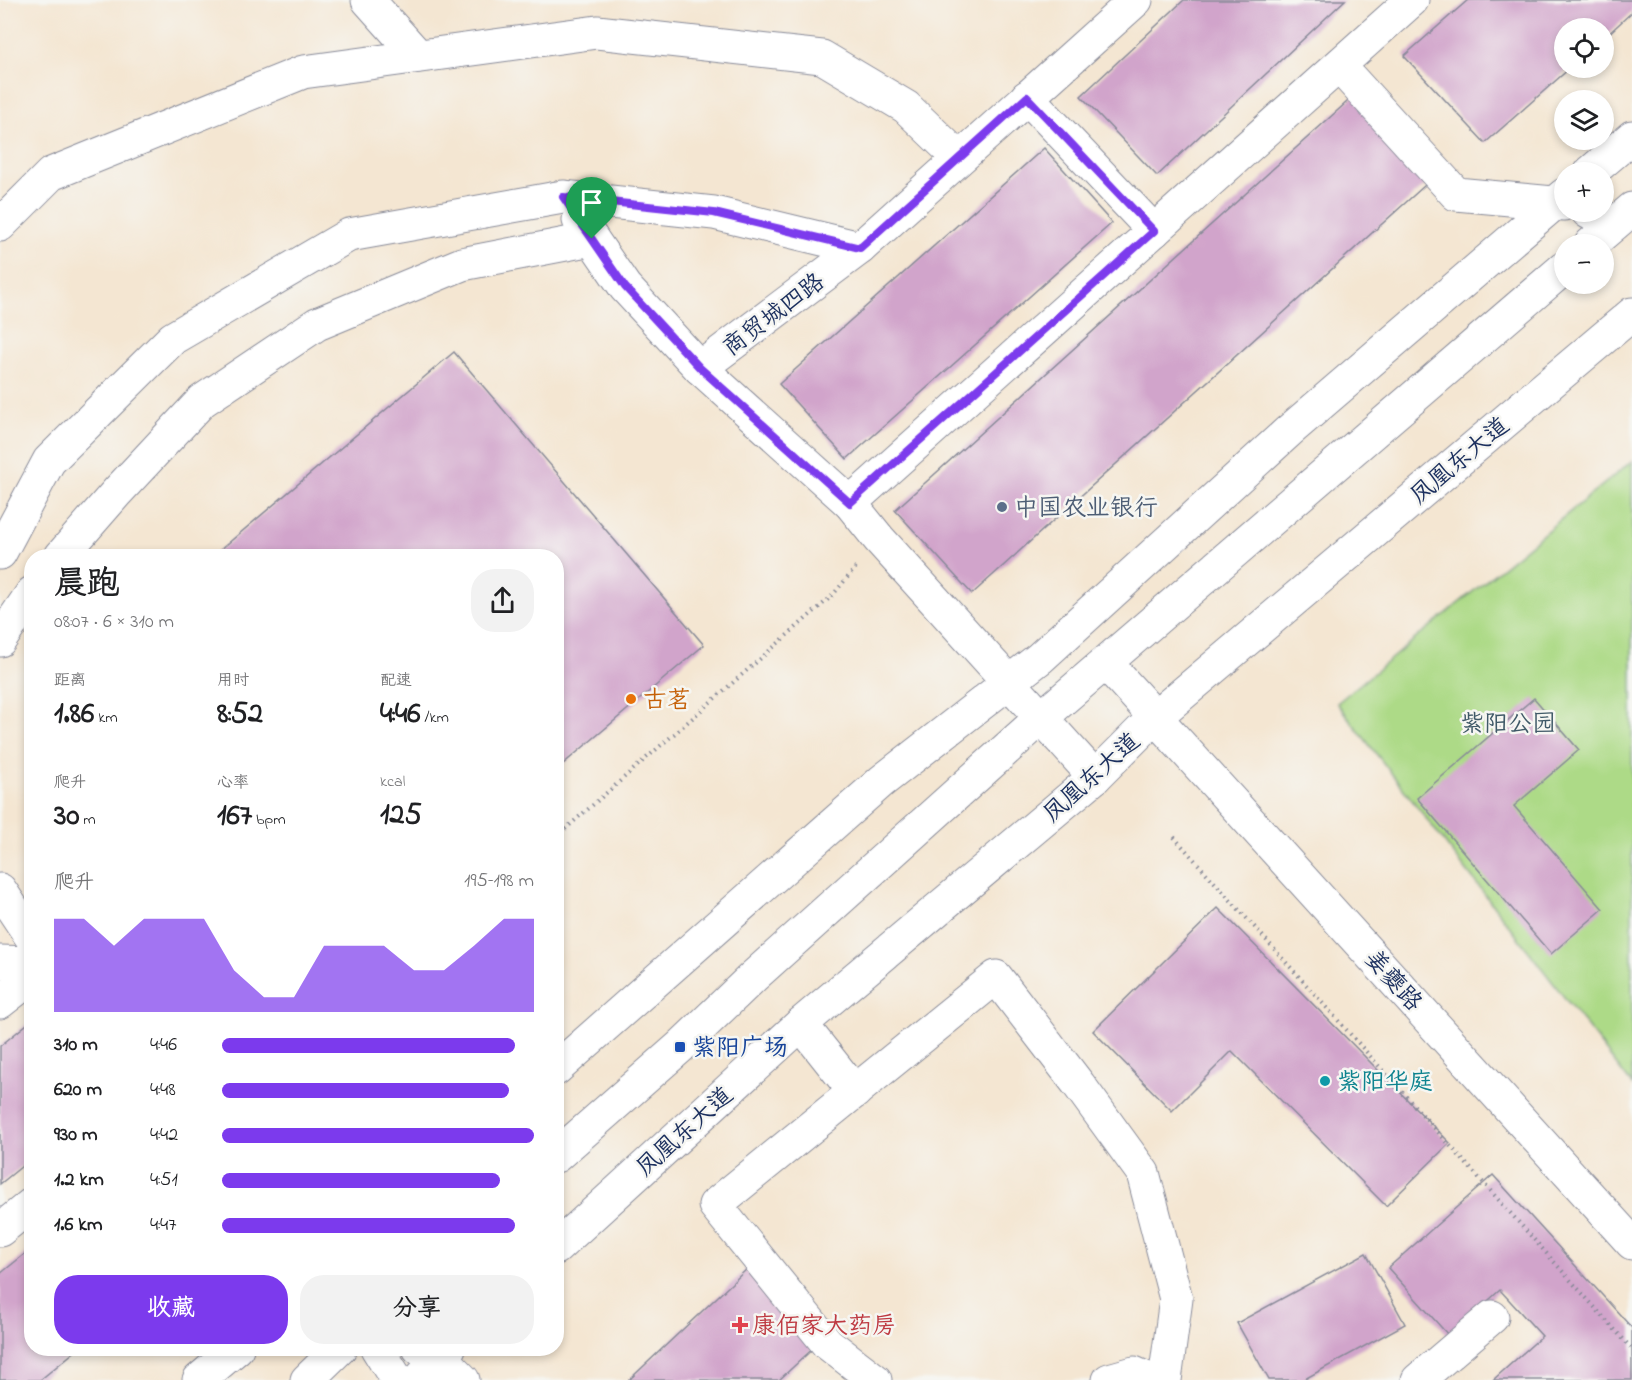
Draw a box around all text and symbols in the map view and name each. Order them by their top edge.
map controls [1554,18,1614,294]
button: locate [1554,18,1614,78]
button: layers [1554,90,1614,150]
button: + [1554,162,1614,222]
pin [566,177,617,239]
icon: arrive [575,186,608,219]
button: − [1554,234,1614,294]
street label: 商贸城四路 [716,266,833,366]
street label: 凤凰东大道 [1403,410,1518,514]
place label: 中国农业银行 [1014,492,1158,527]
marker: 中国农业银行 [995,500,1009,514]
text: 晨跑 [54,561,120,609]
button: share [471,569,534,632]
text: 08:07 · 6 × 310 m [54,608,174,637]
text: 距离 [54,669,86,693]
text: 用时 [217,669,249,693]
text: 配速 [380,669,412,693]
place label: 古茗 [643,684,691,719]
marker: 古茗 [624,692,638,706]
text: 1.86 [54,693,94,737]
text: 8:52 [217,693,263,737]
text: 4:46 [380,693,420,737]
text: km [94,706,118,730]
text: /km [420,706,449,730]
park label: 紫阳公园 [1460,708,1556,743]
street label: 凤凰东大道 [1036,726,1149,832]
text: kcal [380,770,405,794]
text: 爬升 [54,771,86,795]
text: 心率 [217,771,249,795]
text: 125 [380,794,422,838]
text: 30 [54,795,79,839]
text: 167 [217,795,252,839]
text: m [79,808,96,832]
text: bpm [252,808,286,832]
text: 195–198 m [464,867,534,896]
text: 爬升 [54,869,94,898]
street label: 姜夔路 [1355,943,1429,1020]
text: 310 m [54,1031,98,1060]
text: 4:46 [150,1031,177,1060]
place label: 紫阳广场 [692,1032,788,1067]
marker: 紫阳广场 [673,1040,687,1054]
place label: 紫阳华庭 [1337,1066,1433,1101]
marker: 紫阳华庭 [1318,1074,1332,1088]
text: 620 m [54,1076,102,1105]
text: 4:48 [150,1076,176,1105]
street label: 凤凰东大道 [629,1080,742,1186]
text: 930 m [54,1121,97,1150]
text: 4:42 [150,1121,178,1150]
text: 1.2 km [54,1166,104,1195]
text: 4:51 [150,1166,178,1195]
text: 1.6 km [54,1211,103,1240]
text: 4:47 [150,1211,176,1240]
button: 收藏 [54,1275,288,1344]
button: 分享 [300,1275,534,1344]
place label: 康佰家大药房 [752,1310,896,1345]
marker: 康佰家大药房 [733,1318,747,1332]

